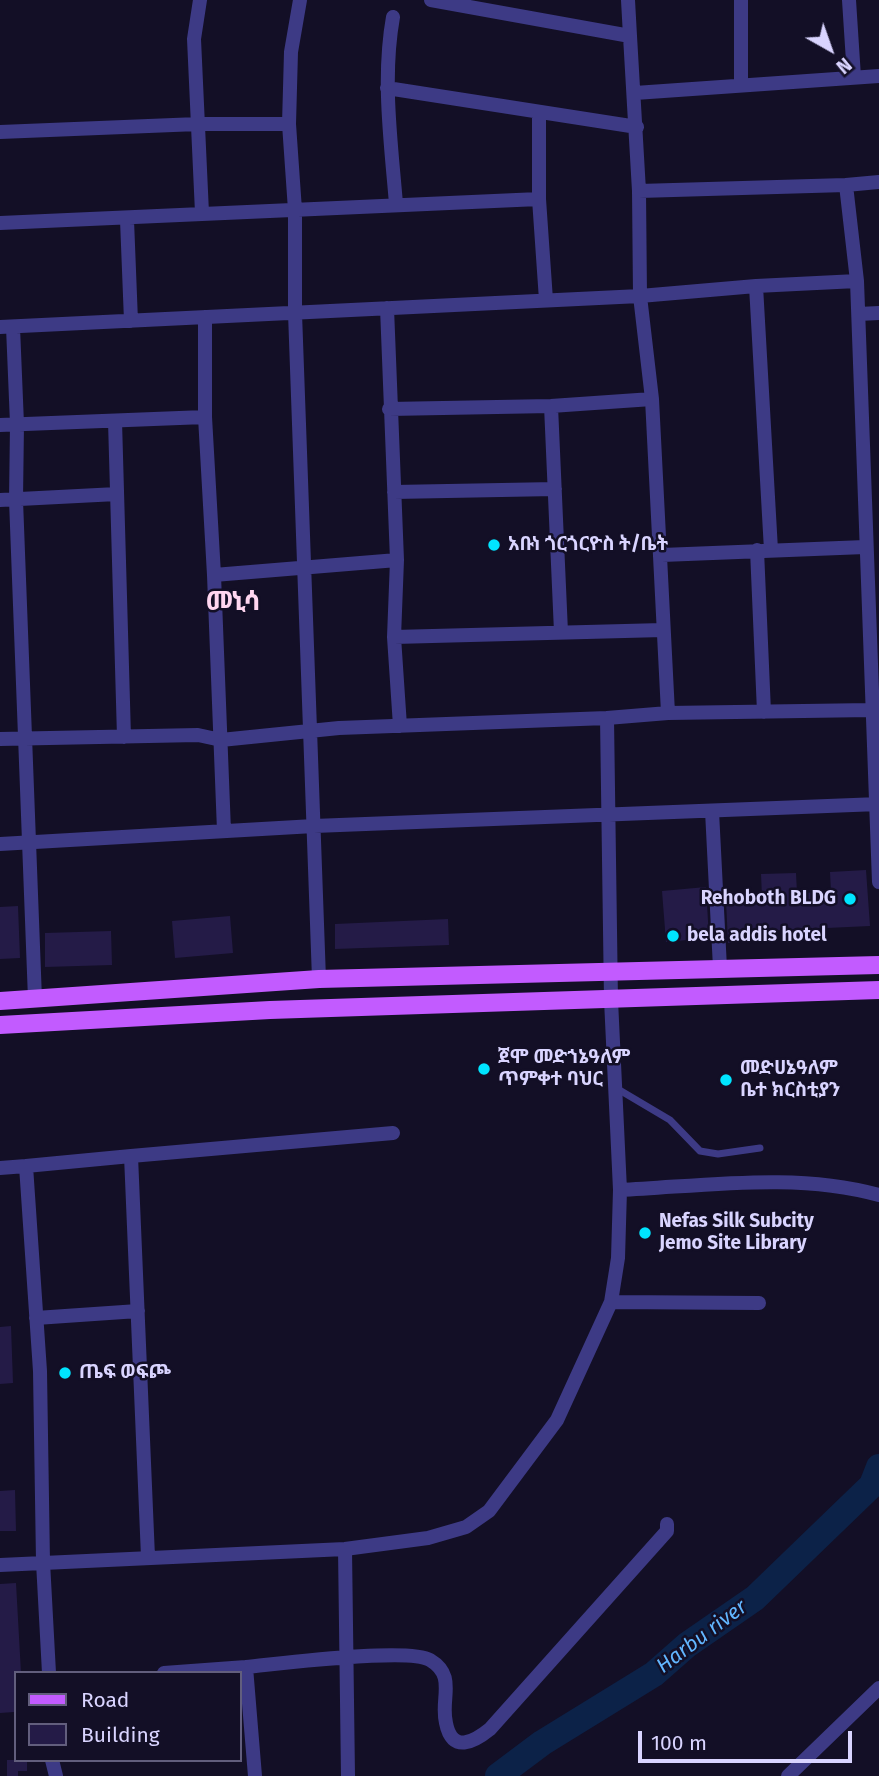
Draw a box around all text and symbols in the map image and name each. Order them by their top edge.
north arrow [795,14,865,84]
text: N [832,53,856,78]
place label: አቡነ ጎርጎርዮስ ት/ቤት [508,534,668,556]
marker: አቡነ ጎርጎርዮስ ት/ቤት [486,537,502,553]
district label: መኒሳ [206,587,260,619]
place label: Rehoboth BLDG [701,888,836,910]
marker: Rehoboth BLDG [842,891,858,907]
place label: bela addis hotel [687,925,827,947]
marker: bela addis hotel [665,928,681,944]
place label: ጀሞ መድኀኔዓለም ጥምቀተ ባህር [498,1047,631,1091]
place label: መድሀኔዓለም ቤተ ክርስቲያን [740,1058,840,1102]
marker: ጀሞ መድኀኔዓለም ጥምቀተ ባህር [476,1061,492,1077]
marker: መድሀኔዓለም ቤተ ክርስቲያን [718,1072,734,1088]
place label: Nefas Silk Subcity Jemo Site Library [659,1211,814,1255]
marker: Nefas Silk Subcity Jemo Site Library [637,1225,653,1241]
place label: ጤፍ ወፍጮ [79,1362,171,1384]
marker: ጤፍ ወፍጮ [57,1365,73,1381]
water label: Harbu river [652,1595,752,1679]
legend [14,1671,242,1762]
text: Road [81,1687,129,1713]
scale bar [641,1716,854,1760]
text: Building [81,1722,160,1748]
text: 100 m [651,1730,707,1756]

